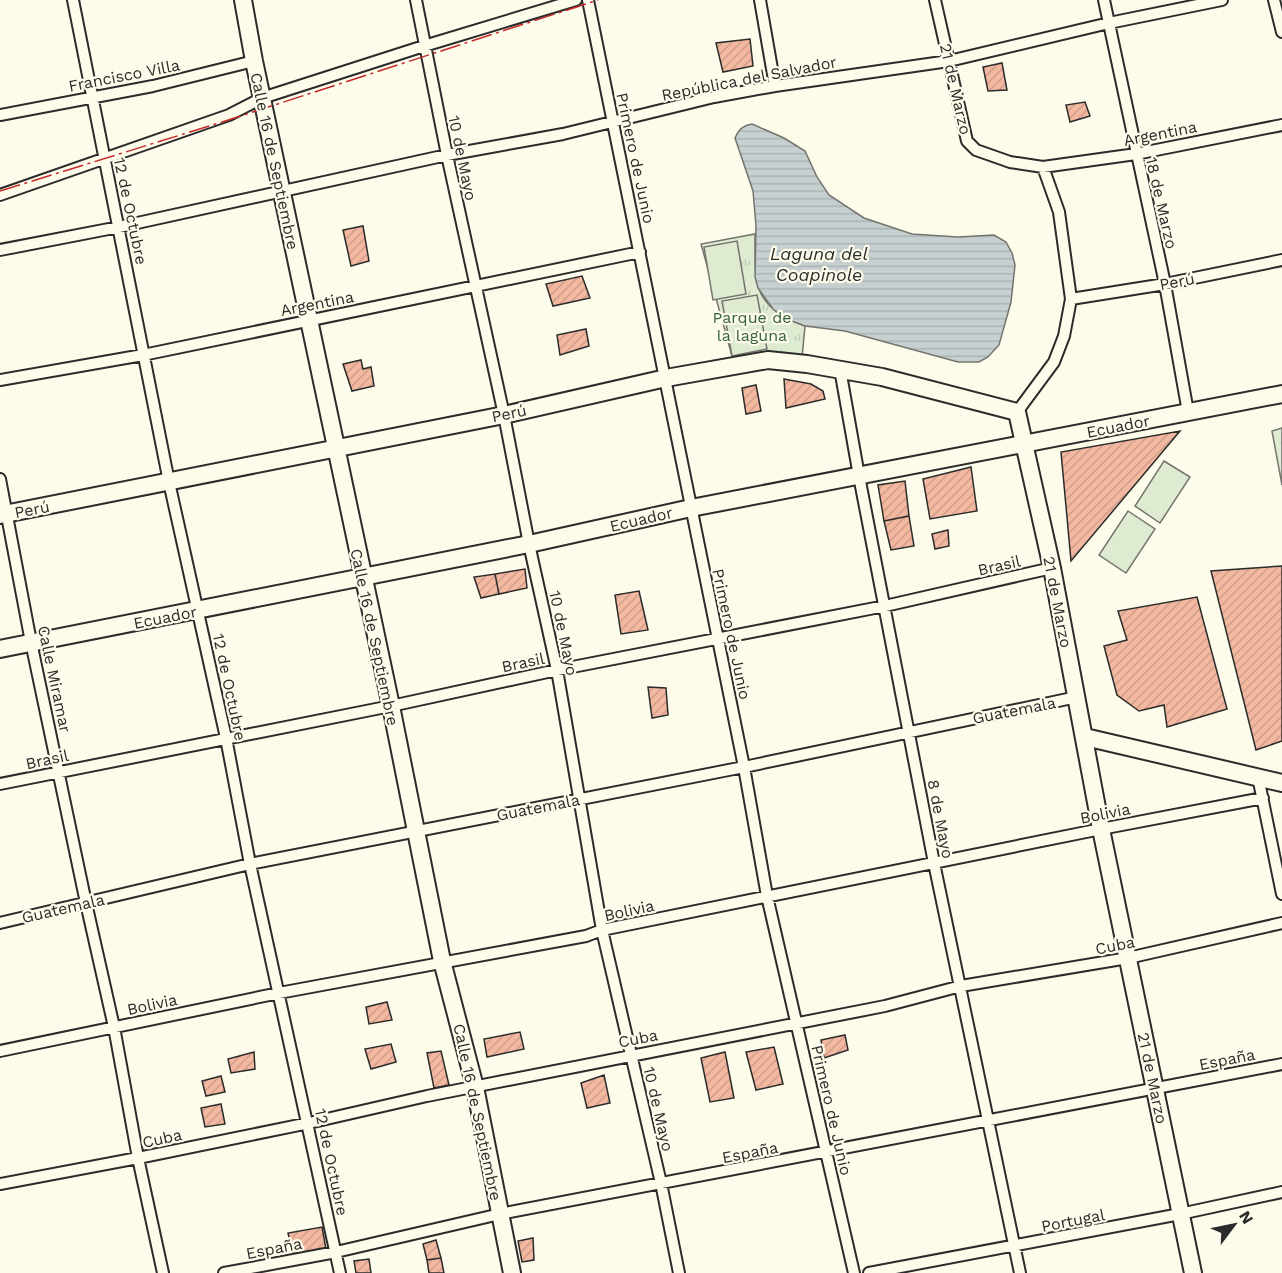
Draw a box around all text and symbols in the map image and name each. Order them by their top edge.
street label: 21 de Marzo [936,42,975,137]
street label: República del Salvador [660,52,839,105]
street label: Francisco Villa [67,55,181,96]
street label: Calle 16 de Septiembre [246,71,303,251]
street label: Primero de Junio [612,91,659,225]
street label: 10 de Mayo [444,114,481,202]
street label: Argentina [1122,117,1198,150]
street label: 18 de Marzo [1142,155,1181,251]
street label: 12 de Octubre [110,156,151,266]
water label: Laguna del Coapinole [770,243,868,285]
street label: Perú [1158,269,1196,294]
street label: Argentina [279,287,355,320]
park label: Parque de la laguna [713,308,791,345]
street label: Perú [490,401,528,426]
street label: Ecuador [1085,411,1152,442]
street label: Perú [13,497,51,522]
street label: Ecuador [608,503,675,536]
street label: Calle 16 de Septiembre [346,547,403,727]
street label: Brasil [976,551,1022,580]
street label: 21 de Marzo [1039,555,1076,650]
street label: Primero de Junio [708,567,755,701]
street label: 10 de Mayo [545,589,582,677]
street label: Ecuador [132,602,199,633]
street label: Calle Miramar [34,624,75,735]
street label: 12 de Octubre [209,632,250,742]
street label: Brasil [500,649,546,676]
street label: Guatemala [971,693,1057,728]
street label: Brasil [24,746,70,773]
street label: 8 de Mayo [924,778,957,860]
street label: Guatemala [495,790,581,825]
street label: Bolivia [1078,799,1132,828]
street label: Guatemala [20,890,106,927]
street label: Bolivia [602,896,656,925]
street label: Cuba [1094,932,1137,959]
street label: Bolivia [125,990,179,1019]
street label: Calle 16 de Septiembre [449,1022,506,1202]
street label: Cuba [617,1025,660,1052]
street label: 21 de Marzo [1134,1031,1171,1126]
street label: Primero de Junio [807,1043,856,1177]
street label: España [1197,1045,1257,1074]
street label: 10 de Mayo [640,1065,677,1153]
street label: 12 de Octubre [311,1107,352,1217]
street label: Cuba [141,1125,184,1152]
street label: España [720,1138,780,1167]
north arrow [1204,1195,1264,1255]
street label: Portugal [1040,1205,1107,1236]
text: N [1235,1207,1257,1227]
street label: España [244,1234,304,1263]

